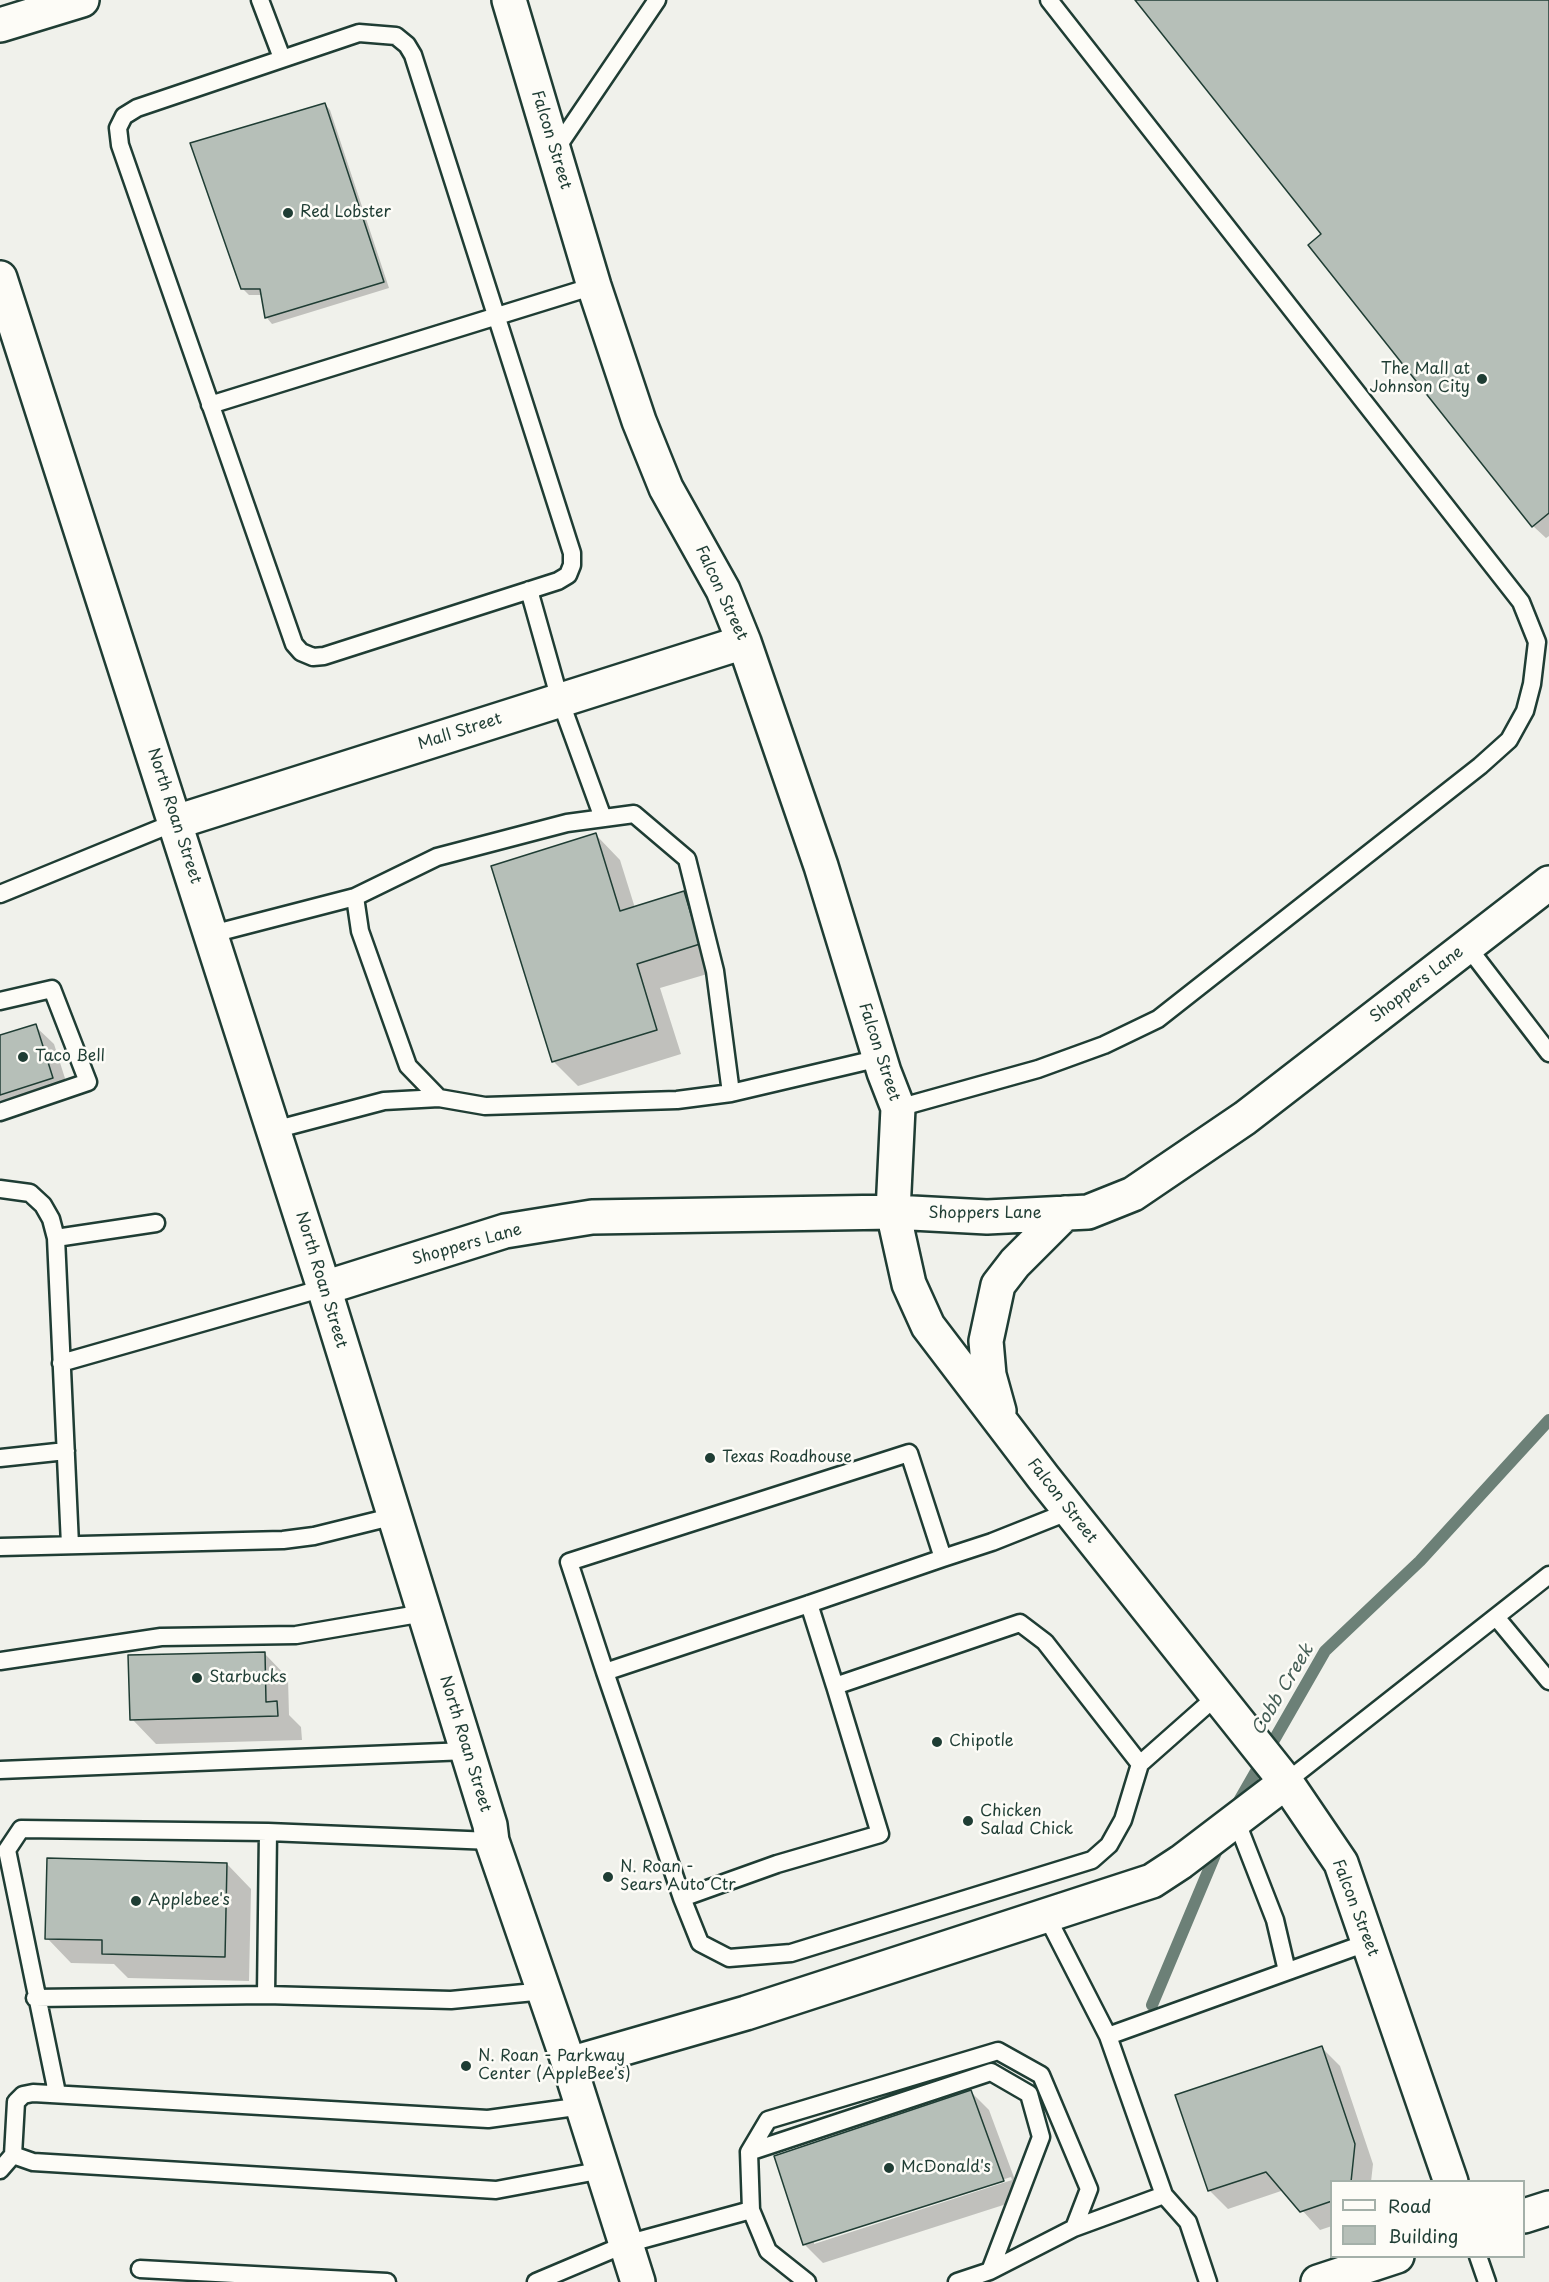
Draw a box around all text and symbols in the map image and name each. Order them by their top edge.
street label: Falcon Street [527,88,575,192]
place label: Red Lobster [300,203,391,223]
marker: Red Lobster [281,206,295,220]
place label: The Mall at Johnson City [1369,360,1470,398]
marker: The Mall at Johnson City [1475,372,1489,386]
street label: Falcon Street [691,543,751,643]
street label: Mall Street [416,709,504,755]
street label: North Roan Street [143,746,205,886]
street label: Shoppers Lane [1366,943,1468,1027]
street label: Falcon Street [854,1000,904,1104]
place label: Taco Bell [35,1047,105,1067]
marker: Taco Bell [16,1050,30,1064]
street label: Shoppers Lane [928,1204,1042,1224]
street label: North Roan Street [291,1209,351,1351]
street label: Shoppers Lane [410,1220,524,1270]
place label: Texas Roadhouse [722,1448,852,1468]
marker: Texas Roadhouse [703,1451,717,1465]
street label: Falcon Street [1023,1455,1101,1547]
water label: Cobb Creek [1247,1641,1319,1739]
place label: Starbucks [209,1668,286,1688]
marker: Starbucks [190,1671,204,1685]
street label: North Roan Street [435,1673,495,1815]
place label: Chipotle [949,1732,1014,1752]
marker: Chipotle [930,1735,944,1749]
place label: Chicken Salad Chick [980,1802,1073,1840]
marker: Chicken Salad Chick [961,1814,975,1828]
street label: Falcon Street [1328,1857,1382,1959]
place label: N. Roan - Sears Auto Ctr [620,1858,736,1896]
marker: N. Roan - Sears Auto Ctr [601,1870,615,1884]
place label: Applebee's [148,1891,230,1911]
marker: Applebee's [129,1894,143,1908]
place label: N. Roan - Parkway Center (AppleBee's) [478,2047,631,2085]
marker: N. Roan - Parkway Center (AppleBee's) [459,2059,473,2073]
place label: McDonald's [901,2158,991,2178]
marker: McDonald's [882,2161,896,2175]
legend [1330,2180,1525,2258]
text: Road [1388,2192,1432,2219]
text: Building [1388,2222,1458,2249]

